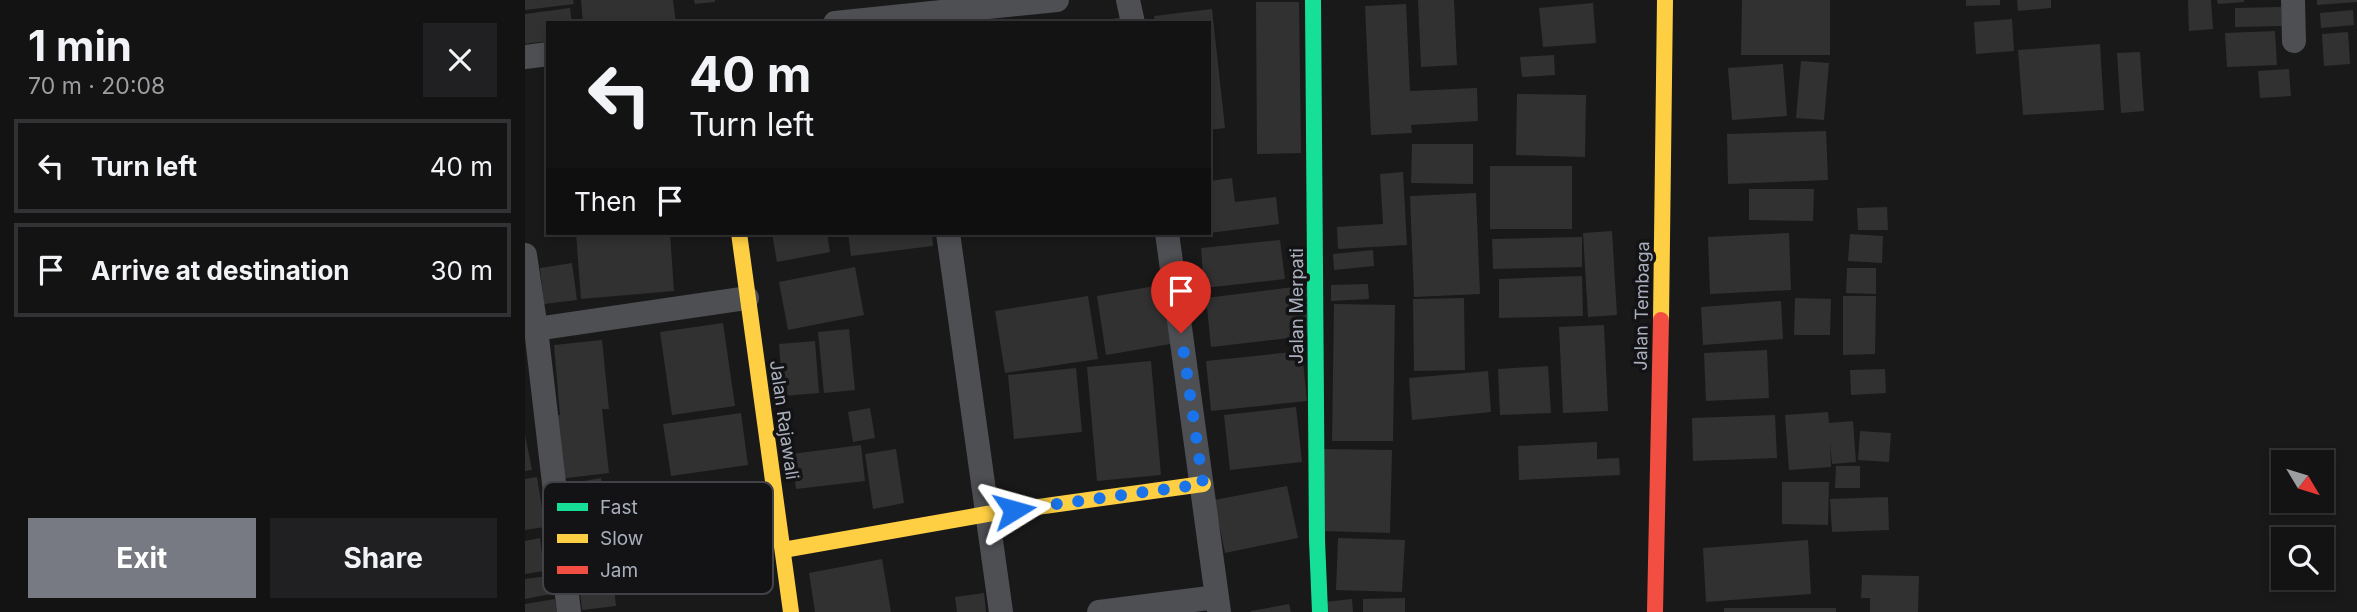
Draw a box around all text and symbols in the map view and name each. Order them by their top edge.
text: 1 min [28,20,132,71]
button: close [423,23,497,97]
text: 40 m [689,45,812,104]
icon: left [574,49,665,140]
text: 70 m · 20:08 [28,72,165,100]
text: Turn left [689,105,814,144]
icon: left [32,147,70,185]
text: Turn left [91,151,197,182]
text: 40 m [430,151,493,182]
icon: arrive [651,182,689,220]
text: Then [574,186,637,217]
street label: Jalan Tembaga [1630,241,1653,371]
street label: Jalan Merpati [1286,248,1307,364]
icon: arrive [32,251,70,289]
text: Arrive at destination [91,255,350,286]
text: 30 m [430,255,493,286]
pin [1151,261,1211,333]
icon: arrive [1162,272,1200,310]
street label: Jalan Rajawali [766,359,803,481]
north arrow [2271,450,2335,513]
map controls [2271,450,2334,590]
position arrow [977,473,1051,547]
legend [543,482,773,594]
text: Fast [600,496,638,519]
button: Exit [28,518,256,598]
button: Share [270,518,497,598]
text: Slow [600,527,643,550]
button: search [2271,527,2334,590]
text: Jam [600,559,638,582]

